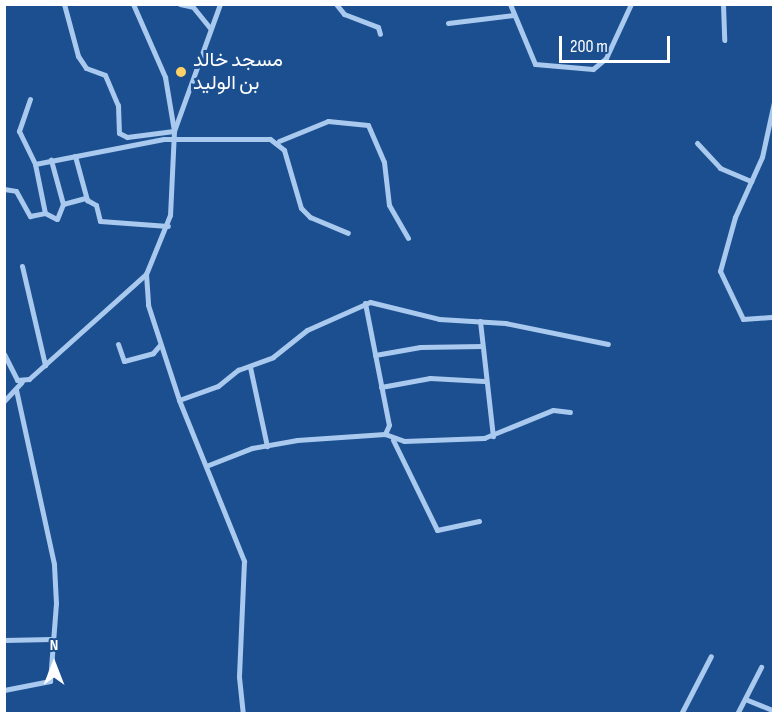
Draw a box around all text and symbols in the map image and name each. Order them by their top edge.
scale bar [562,24,673,62]
text: 200 m [570,36,608,57]
place label: مسجد خالد بن الوليد [193,48,283,95]
marker: مسجد خالد بن الوليد [174,65,188,79]
north arrow [24,634,84,694]
text: N [50,636,58,655]

